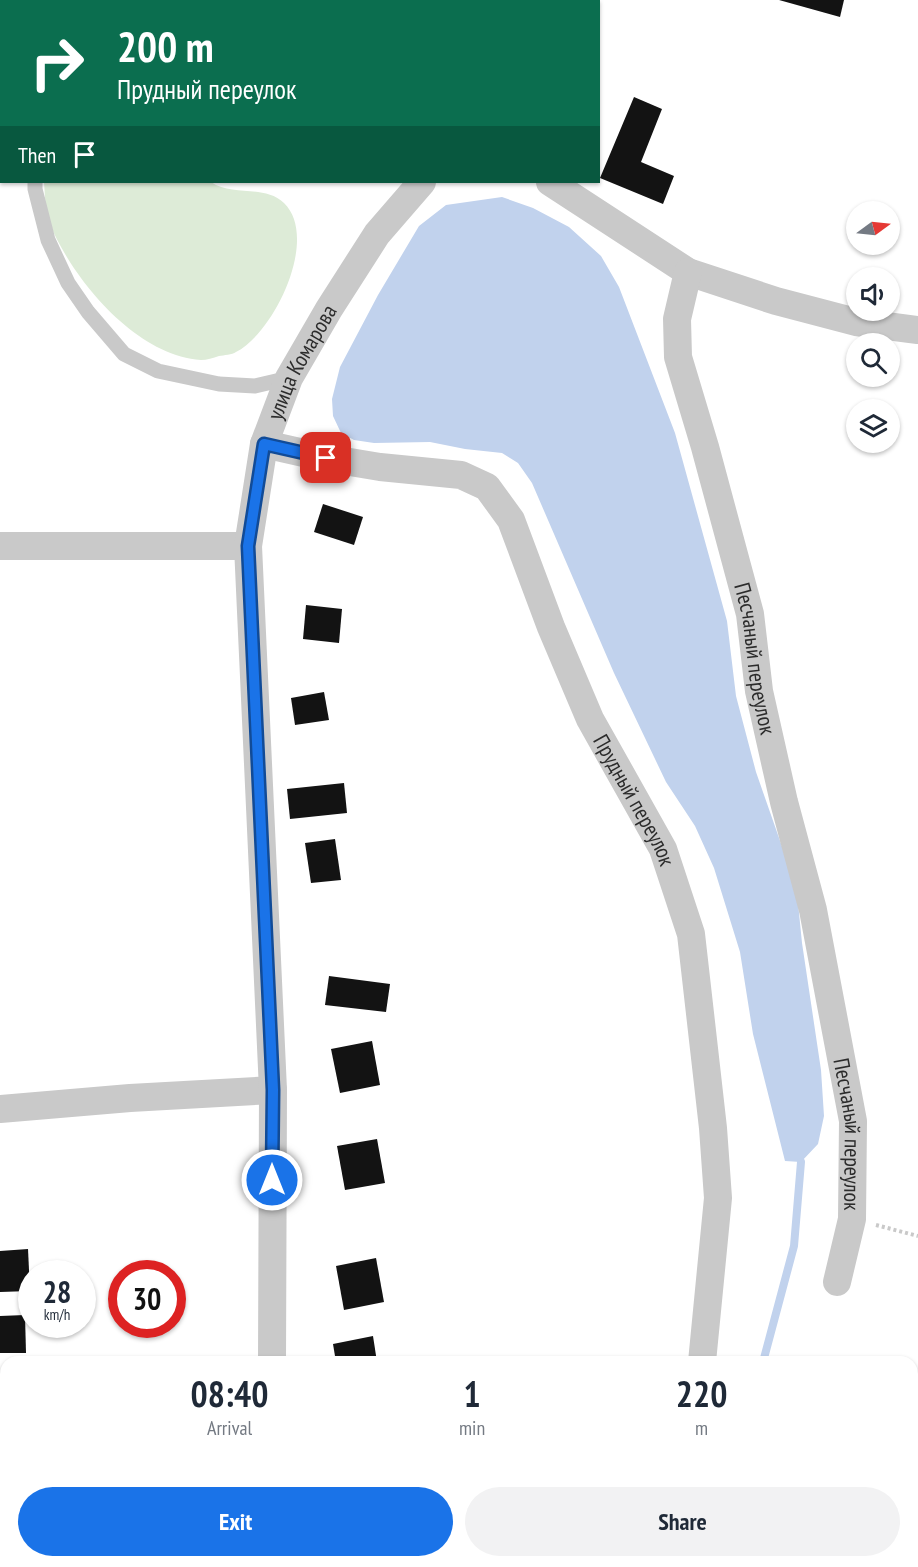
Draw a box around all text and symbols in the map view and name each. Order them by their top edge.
text: 200 m [117,19,214,74]
icon: right [18,24,96,102]
text: Прудный переулок [117,72,296,106]
icon: arrive [68,138,101,171]
text: Then [18,141,56,169]
north arrow [846,201,900,255]
map controls [846,201,900,453]
button: sound [846,267,900,321]
street label: улица Комарова [260,299,343,424]
button: search [846,333,900,387]
button: layers [846,399,900,453]
pin [300,432,351,483]
icon: arrive [309,441,342,474]
street label: Песчаный переулок [728,579,782,738]
street label: Прудный переулок [587,729,682,870]
street label: Песчаный переулок [827,1056,867,1211]
position arrow [240,1148,304,1212]
speed limit sign: 30 [108,1260,186,1338]
text: 28 [43,1272,71,1311]
text: km/h [44,1305,70,1324]
text: 08:40 [191,1370,268,1417]
text: 1 [463,1370,481,1417]
text: 220 [676,1370,727,1417]
text: Arrival [207,1415,252,1441]
text: min [459,1415,485,1441]
text: m [695,1415,708,1441]
button: Exit [18,1487,453,1556]
button: Share [465,1487,900,1556]

